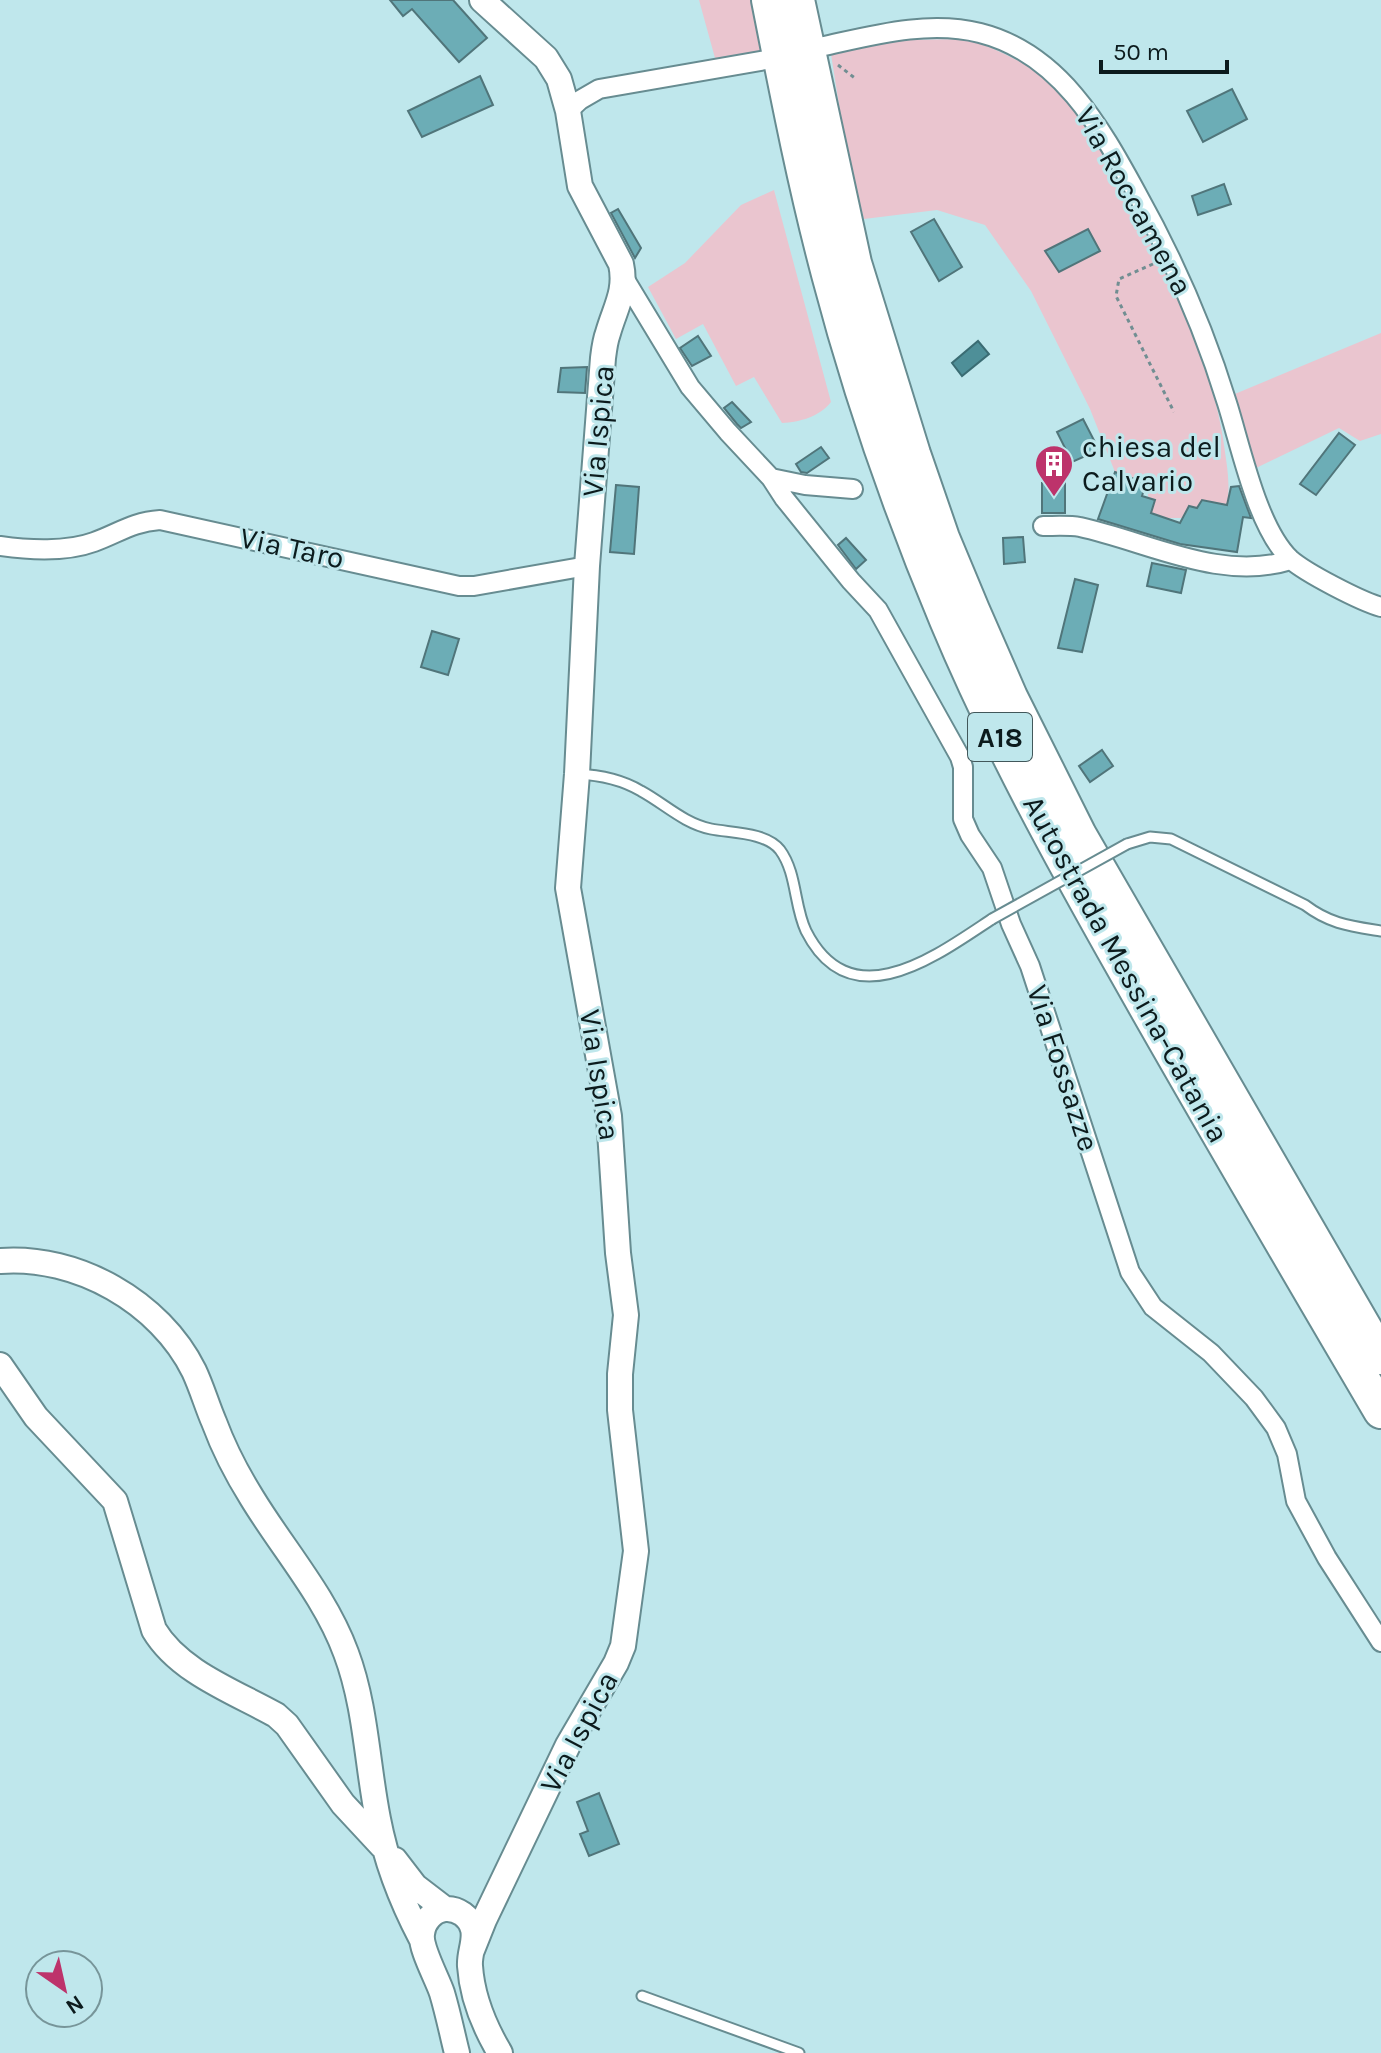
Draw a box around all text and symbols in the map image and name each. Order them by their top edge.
scale bar [1101,24,1227,74]
text: 50 m [1113,38,1169,66]
street label: Via Roccamena [1067,101,1201,301]
street label: Via Ispica [574,364,622,498]
place label: chiesa del Calvario [1082,429,1221,499]
building icon: chiesa del Calvario [1033,443,1075,498]
street label: Via Taro [237,519,347,577]
road number: A18 [968,713,1032,761]
street label: Autostrada Messina-Catania [1015,789,1237,1149]
street label: Via Fossazze [1019,980,1107,1156]
street label: Via Ispica [572,1007,628,1143]
street label: Via Ispica [532,1665,626,1799]
north arrow [24,1949,104,2029]
text: N [61,1990,88,2020]

